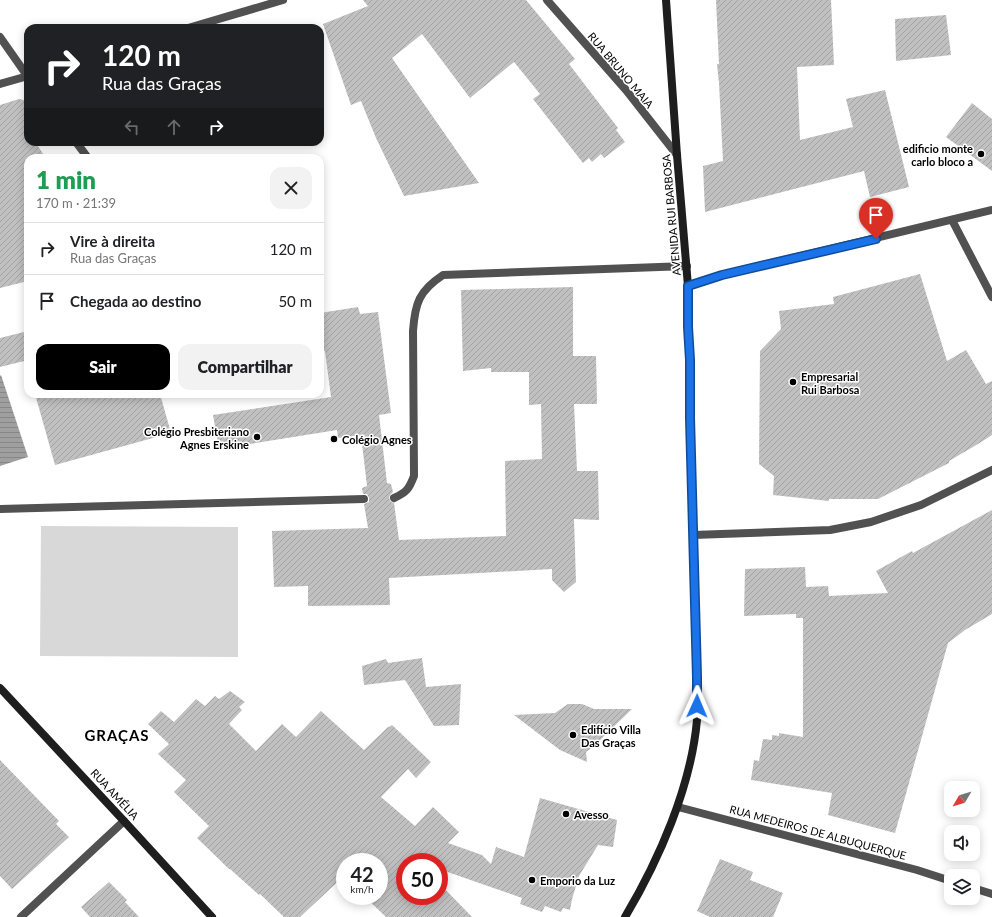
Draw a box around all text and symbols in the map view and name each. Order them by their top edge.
street label: RUA BRUNO MAIA [586,29,657,111]
text: 120 m [102,38,181,72]
icon: right [36,40,88,92]
text: Rua das Graças [102,72,222,94]
icon: left [121,116,143,138]
icon: ahead [163,116,185,138]
icon: right [205,116,227,138]
place label: edificio monte carlo bloco a [903,142,973,168]
marker: edificio monte carlo bloco a [976,149,986,159]
street label: AVENIDA RUI BARBOSA [659,153,683,276]
text: 1 min [36,165,96,194]
button: close [270,167,312,209]
text: 170 m · 21:39 [36,195,116,211]
pin [859,198,893,239]
icon: arrive [865,204,887,226]
text: Vire à direita [70,232,155,250]
icon: right [36,238,58,260]
text: 120 m [270,240,312,258]
text: Rua das Graças [70,250,156,266]
icon: arrive [36,290,58,312]
text: Chegada ao destino [70,292,201,310]
text: 50 m [278,292,312,310]
button: Sair [36,344,170,390]
button: Compartilhar [178,344,312,390]
place label: Empresarial Rui Barbosa [801,370,859,396]
marker: Empresarial Rui Barbosa [788,377,798,387]
place label: Colégio Presbiteriano Agnes Erskine [144,425,249,451]
marker: Colégio Presbiteriano Agnes Erskine [252,432,262,442]
place label: Colégio Agnes [342,433,412,446]
marker: Colégio Agnes [329,434,339,444]
position arrow [676,685,718,727]
place label: Edifício Villa Das Graças [581,723,641,749]
district label: GRAÇAS [84,726,150,744]
marker: Edifício Villa Das Graças [568,730,578,740]
street label: RUA AMÉLIA [88,766,142,822]
north arrow [944,781,980,817]
map controls [944,781,980,905]
street label: RUA MEDEIROS DE ALBUQUERQUE [728,802,908,862]
place label: Avesso [573,808,609,821]
marker: Avesso [561,809,571,819]
button: sound [944,825,980,861]
speed limit sign: 50 [396,853,448,905]
text: 42 [350,862,374,886]
button: layers [944,869,980,905]
place label: Emporio da Luz [540,874,615,887]
marker: Emporio da Luz [527,875,537,885]
text: km/h [350,883,374,895]

